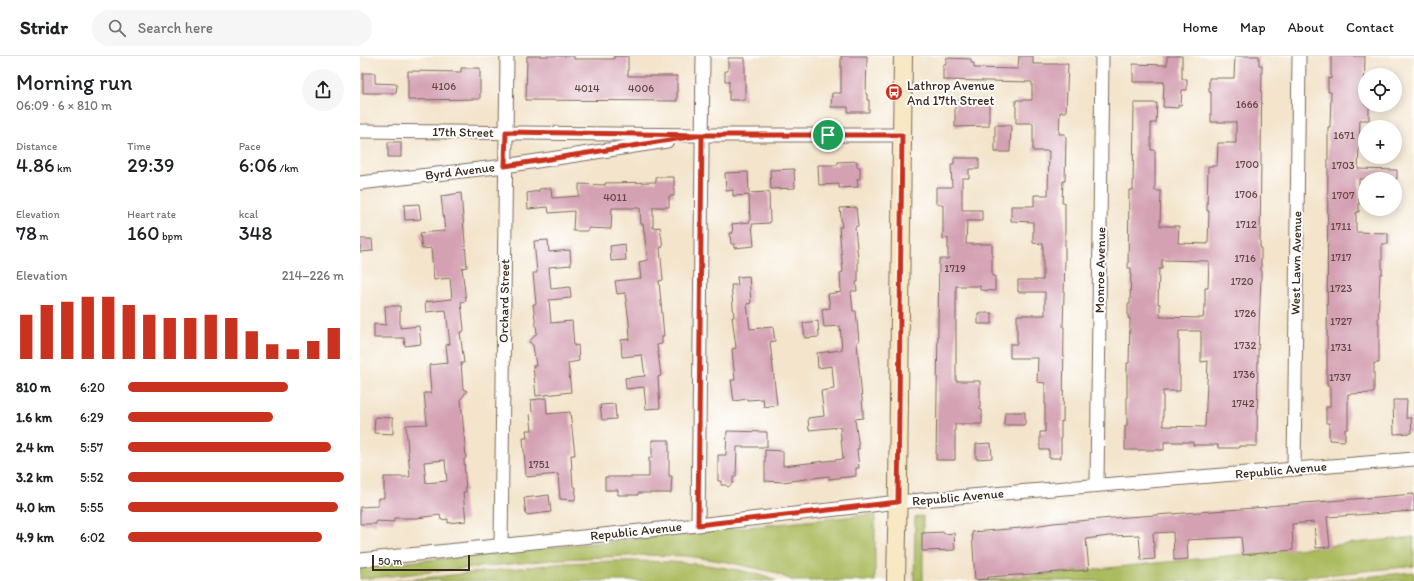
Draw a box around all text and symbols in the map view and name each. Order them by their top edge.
search box [92,10,372,46]
text: Stridr [20,16,68,39]
icon: search [106,17,128,39]
text: Search here [138,19,213,37]
text: Home [1183,19,1218,36]
text: Map [1240,19,1266,36]
text: About [1288,19,1324,36]
text: Contact [1346,19,1394,36]
map controls [1358,68,1402,216]
button: locate [1358,68,1402,112]
text: Morning run [16,69,132,96]
button: share [302,69,344,111]
place label: Lathrop Avenue And 17th Street [907,78,995,108]
house number: 4106 [432,80,456,93]
house number: 4014 [574,82,600,95]
house number: 4006 [628,82,654,95]
bus stop icon: Lathrop Avenue And 17th Street [884,82,904,102]
text: 06:09 · 6 × 810 m [16,98,112,113]
house number: 1666 [1236,98,1258,111]
pin [811,118,845,152]
button: + [1358,120,1402,164]
street label: 17th Street [432,124,494,140]
icon: arrive [817,124,839,146]
house number: 1671 [1333,129,1355,142]
text: Distance [16,140,57,153]
text: Time [127,140,151,153]
text: Pace [239,140,261,153]
text: 4.86 [16,153,54,177]
text: 29:39 [127,153,175,177]
text: 6:06 [239,153,277,177]
house number: 1700 [1235,158,1259,171]
street label: Byrd Avenue [424,159,496,183]
house number: 1703 [1331,159,1355,172]
text: km [54,162,72,175]
text: /km [277,162,299,175]
button: − [1358,172,1402,216]
house number: 1706 [1234,188,1258,201]
house number: 1707 [1332,189,1355,202]
house number: 4011 [603,191,627,204]
text: Elevation [16,208,60,221]
text: Heart rate [127,208,176,221]
text: kcal [239,208,258,221]
street label: West Lawn Avenue [1288,211,1304,315]
house number: 1712 [1235,218,1257,231]
house number: 1711 [1331,220,1351,233]
text: 78 [16,221,37,245]
text: 160 [127,221,160,245]
text: 348 [239,221,273,245]
street label: Monroe Avenue [1092,227,1108,313]
text: m [37,230,49,243]
text: bpm [160,230,182,243]
house number: 1717 [1330,251,1352,264]
house number: 1716 [1234,252,1256,265]
street label: Orchard Street [496,259,512,343]
house number: 1719 [944,262,966,275]
text: Elevation [16,268,68,283]
text: 214–226 m [282,268,344,283]
house number: 1720 [1230,275,1254,288]
house number: 1723 [1330,282,1352,295]
house number: 1726 [1234,307,1256,320]
house number: 1727 [1330,315,1352,328]
house number: 1732 [1234,339,1256,352]
house number: 1731 [1330,341,1352,354]
house number: 1736 [1233,368,1255,381]
house number: 1737 [1329,371,1352,384]
text: 810 m [16,380,51,395]
text: 6:20 [80,380,105,395]
house number: 1742 [1232,397,1255,410]
text: 1.6 km [16,410,52,425]
text: 6:29 [80,410,104,425]
text: 2.4 km [16,440,54,455]
text: 5:57 [80,440,103,455]
house number: 1751 [528,458,550,471]
street label: Republic Avenue [1235,459,1327,481]
text: 3.2 km [16,470,53,485]
text: 5:52 [80,470,104,485]
street label: Republic Avenue [912,486,1004,508]
text: 4.0 km [16,500,55,515]
text: 5:55 [80,500,104,515]
street label: Republic Avenue [589,519,683,543]
text: 4.9 km [16,530,54,545]
text: 6:02 [80,530,105,545]
scale bar [372,553,470,572]
text: 50 m [378,555,402,568]

